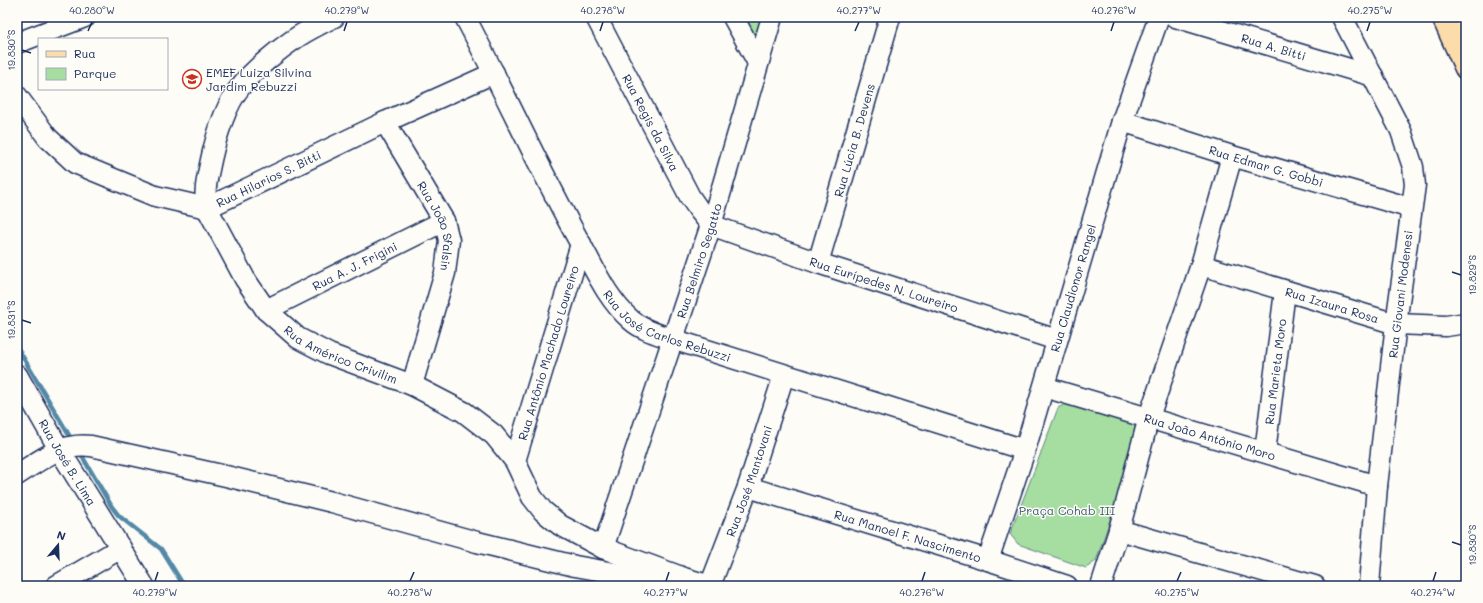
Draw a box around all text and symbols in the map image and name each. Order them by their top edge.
text: 40.280°W [69,3,115,17]
text: 40.279°W [325,3,370,17]
text: 40.278°W [581,3,626,17]
text: 40.277°W [837,3,881,17]
text: 40.276°W [1092,3,1137,17]
text: 40.275°W [1348,3,1393,17]
text: 19.830°S [4,29,18,70]
street label: Rua A. Bitti [1239,29,1308,64]
legend [38,38,168,90]
text: Rua [74,45,96,61]
place label: EMEF Luiza Silvina Jardim Rebuzzi [206,64,312,94]
text: Parque [74,65,117,81]
school or university icon: EMEF Luiza Silvina Jardim Rebuzzi [181,68,203,90]
street label: Rua Regis da Silva [619,71,683,174]
street label: Rua Lúcia B. Devens [830,81,878,199]
street label: Rua Edmar G. Gobbi [1207,141,1325,190]
street label: Rua Hilarios S. Bitti [213,146,323,210]
street label: Rua João Sfalsin [414,178,457,272]
street label: Rua Belmiro Segatto [672,201,725,320]
street label: Rua Claudionor Rangel [1046,222,1099,354]
street label: Rua Giovani Modenesi [1384,229,1416,359]
street label: Rua A. J. Frigini [309,238,400,294]
street label: Rua Eurípedes N. Loureiro [808,253,960,316]
text: 19.829°S [1465,254,1479,295]
street label: Rua Antônio Machado Loureiro [514,264,582,442]
street label: Rua Izaura Rosa [1283,283,1381,326]
street label: Rua José Carlos Rebuzzi [600,287,733,365]
text: 19.831°S [4,300,18,340]
street label: Rua Marieta Moro [1260,318,1289,425]
street label: Rua Américo Crivilim [281,322,400,387]
street label: Rua João Antônio Moro [1142,409,1277,463]
street label: Rua José B. Lima [36,416,100,509]
street label: Rua José Mantovani [722,423,775,539]
park label: Praça Cohab III [1019,502,1115,518]
street label: Rua Manoel F. Nascimento [832,506,983,565]
text: 19.830°S [1465,524,1479,565]
north arrow [38,525,78,565]
text: N [55,527,68,544]
text: 40.279°W [133,585,178,599]
text: 40.278°W [388,585,433,599]
text: 40.277°W [644,585,688,599]
text: 40.276°W [900,585,945,599]
text: 40.275°W [1155,585,1200,599]
text: 40.274°W [1411,585,1456,599]

